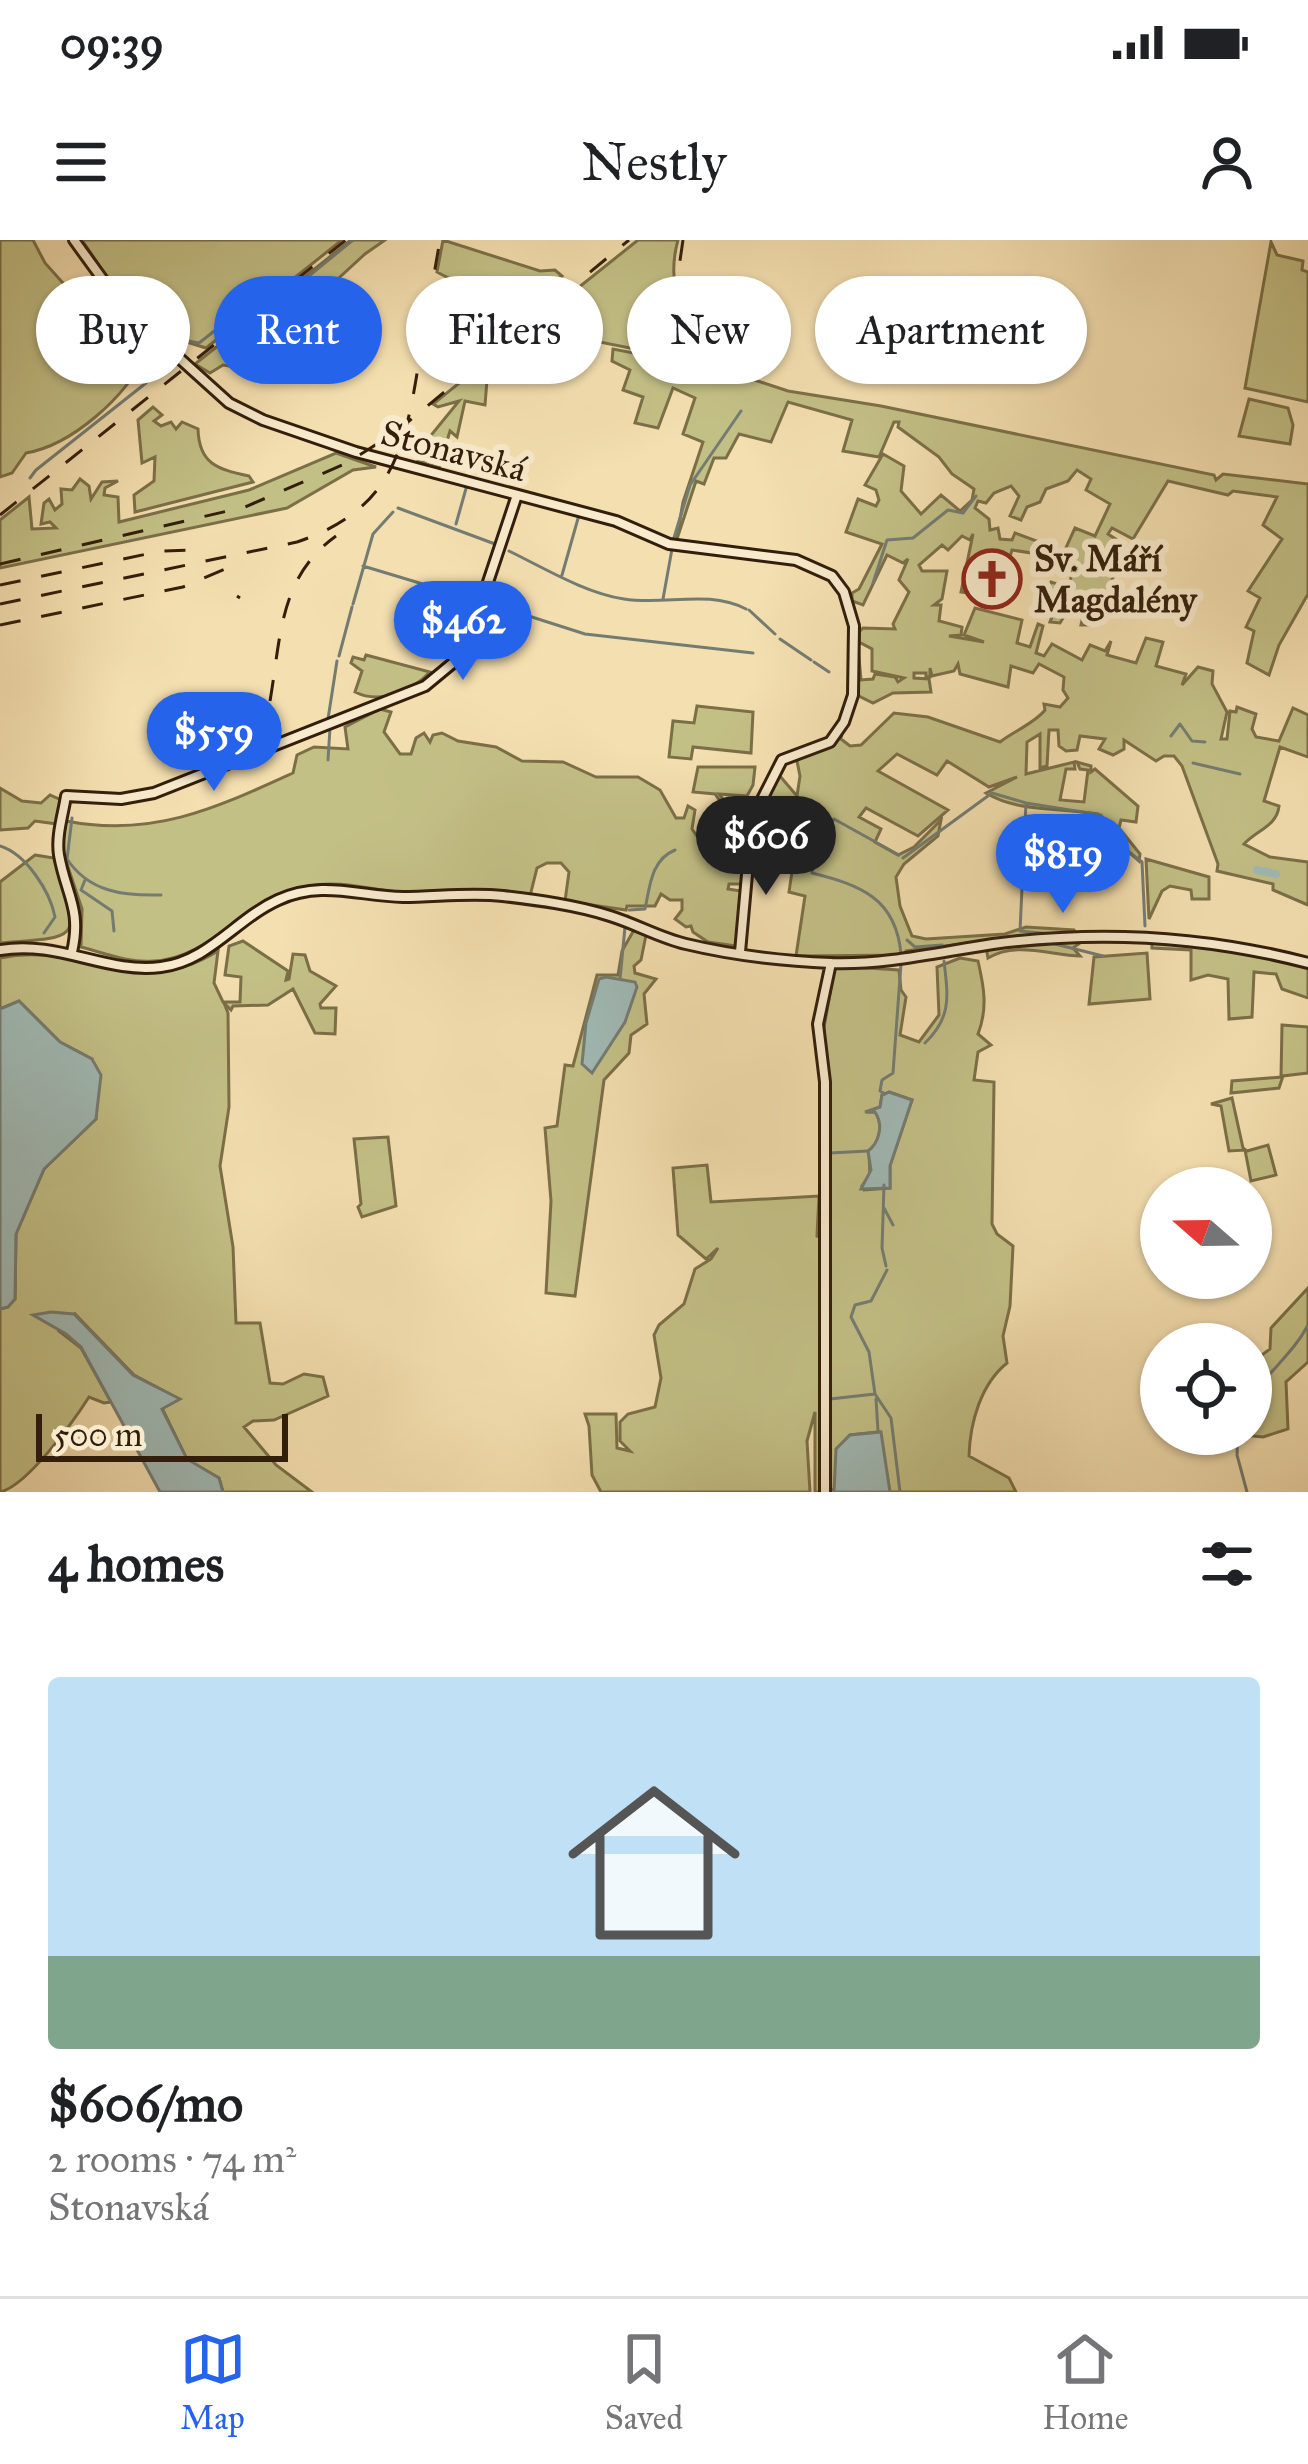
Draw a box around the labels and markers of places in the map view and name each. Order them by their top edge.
place label: Sv. Máří Magdalény [1034,537,1198,622]
church icon: Sv. Máří Magdalény [961,548,1023,610]
pin: $462 [392,581,534,683]
pin: $559 [143,692,285,794]
pin: $606 [695,796,837,898]
pin: $819 [992,814,1134,916]

